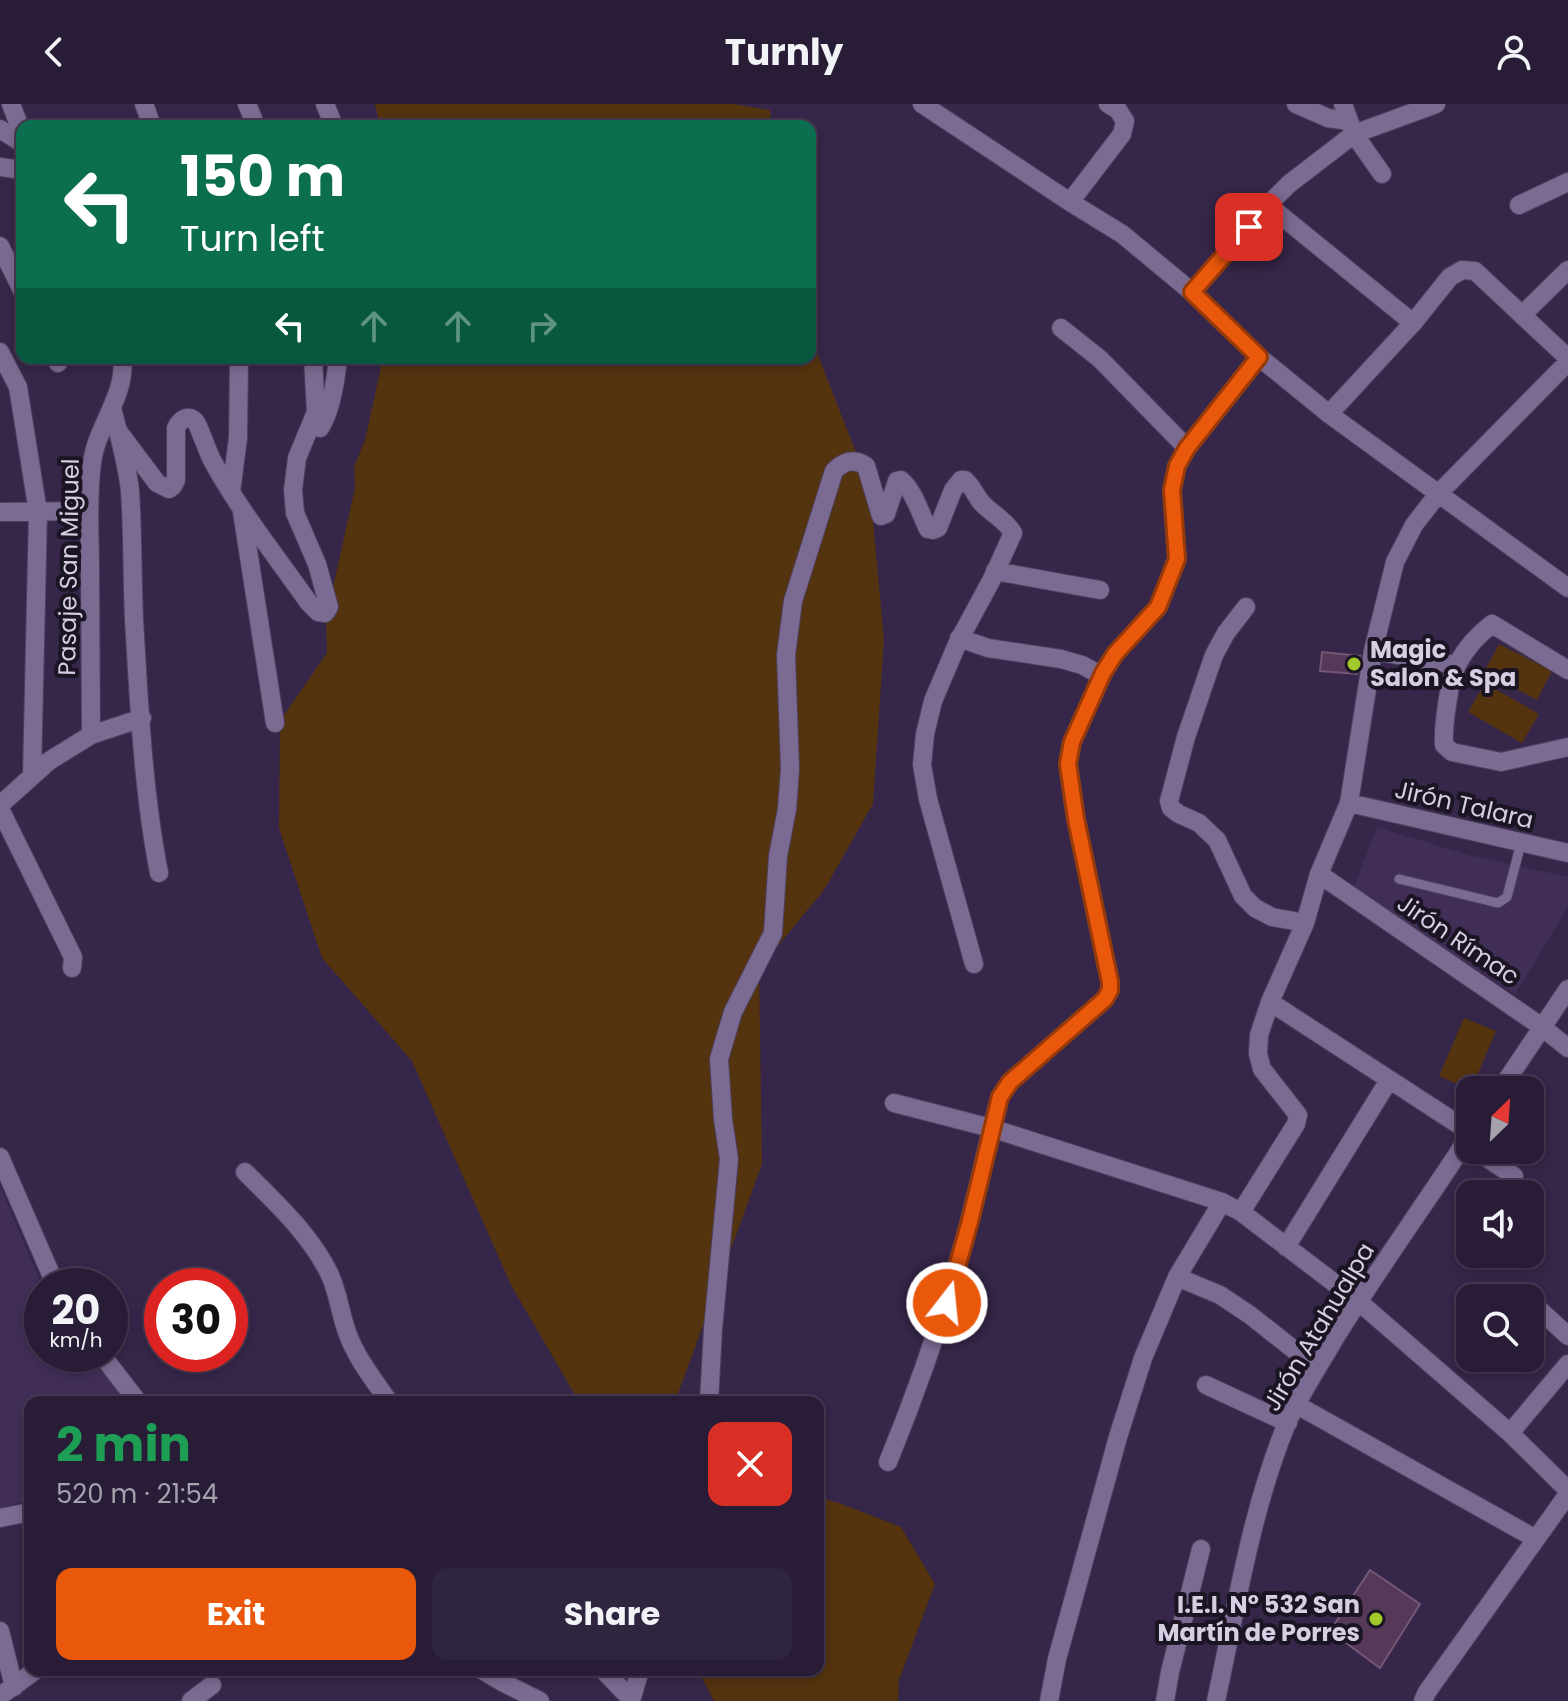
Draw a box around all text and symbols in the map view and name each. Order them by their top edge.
text: Turnly [725,27,843,78]
icon: back [32,30,76,74]
icon: person [1492,30,1536,74]
text: 150 m [180,137,345,216]
icon: left [48,152,152,256]
pin [1215,193,1283,261]
icon: arrive [1227,205,1271,249]
text: Turn left [180,213,325,264]
icon: left [268,304,312,348]
icon: ahead [352,304,396,348]
icon: ahead [436,304,480,348]
icon: right [520,304,564,348]
street label: Pasaje San Miguel [50,458,87,676]
place label: Magic Salon & Spa [1370,633,1516,694]
marker: Magic Salon & Spa [1345,655,1363,673]
street label: Jirón Talara [1392,773,1537,836]
street label: Jirón Rímac [1391,887,1526,993]
north arrow [1456,1076,1544,1164]
map controls [1456,1076,1544,1372]
button: sound [1456,1180,1544,1268]
street label: Jirón Atahualpa [1255,1236,1382,1417]
position arrow [905,1261,989,1345]
speed limit sign: 30 [144,1268,248,1372]
text: 20 [52,1282,100,1338]
button: search [1456,1284,1544,1372]
text: km/h [49,1326,103,1354]
text: 2 min [56,1411,191,1478]
button: close [708,1422,792,1506]
text: 520 m · 21:54 [56,1476,218,1512]
button: Exit [56,1568,416,1660]
button: Share [432,1568,792,1660]
place label: I.E.I. N° 532 San Martín de Porres [1158,1588,1360,1649]
marker: I.E.I. N° 532 San Martín de Porres [1367,1610,1385,1628]

